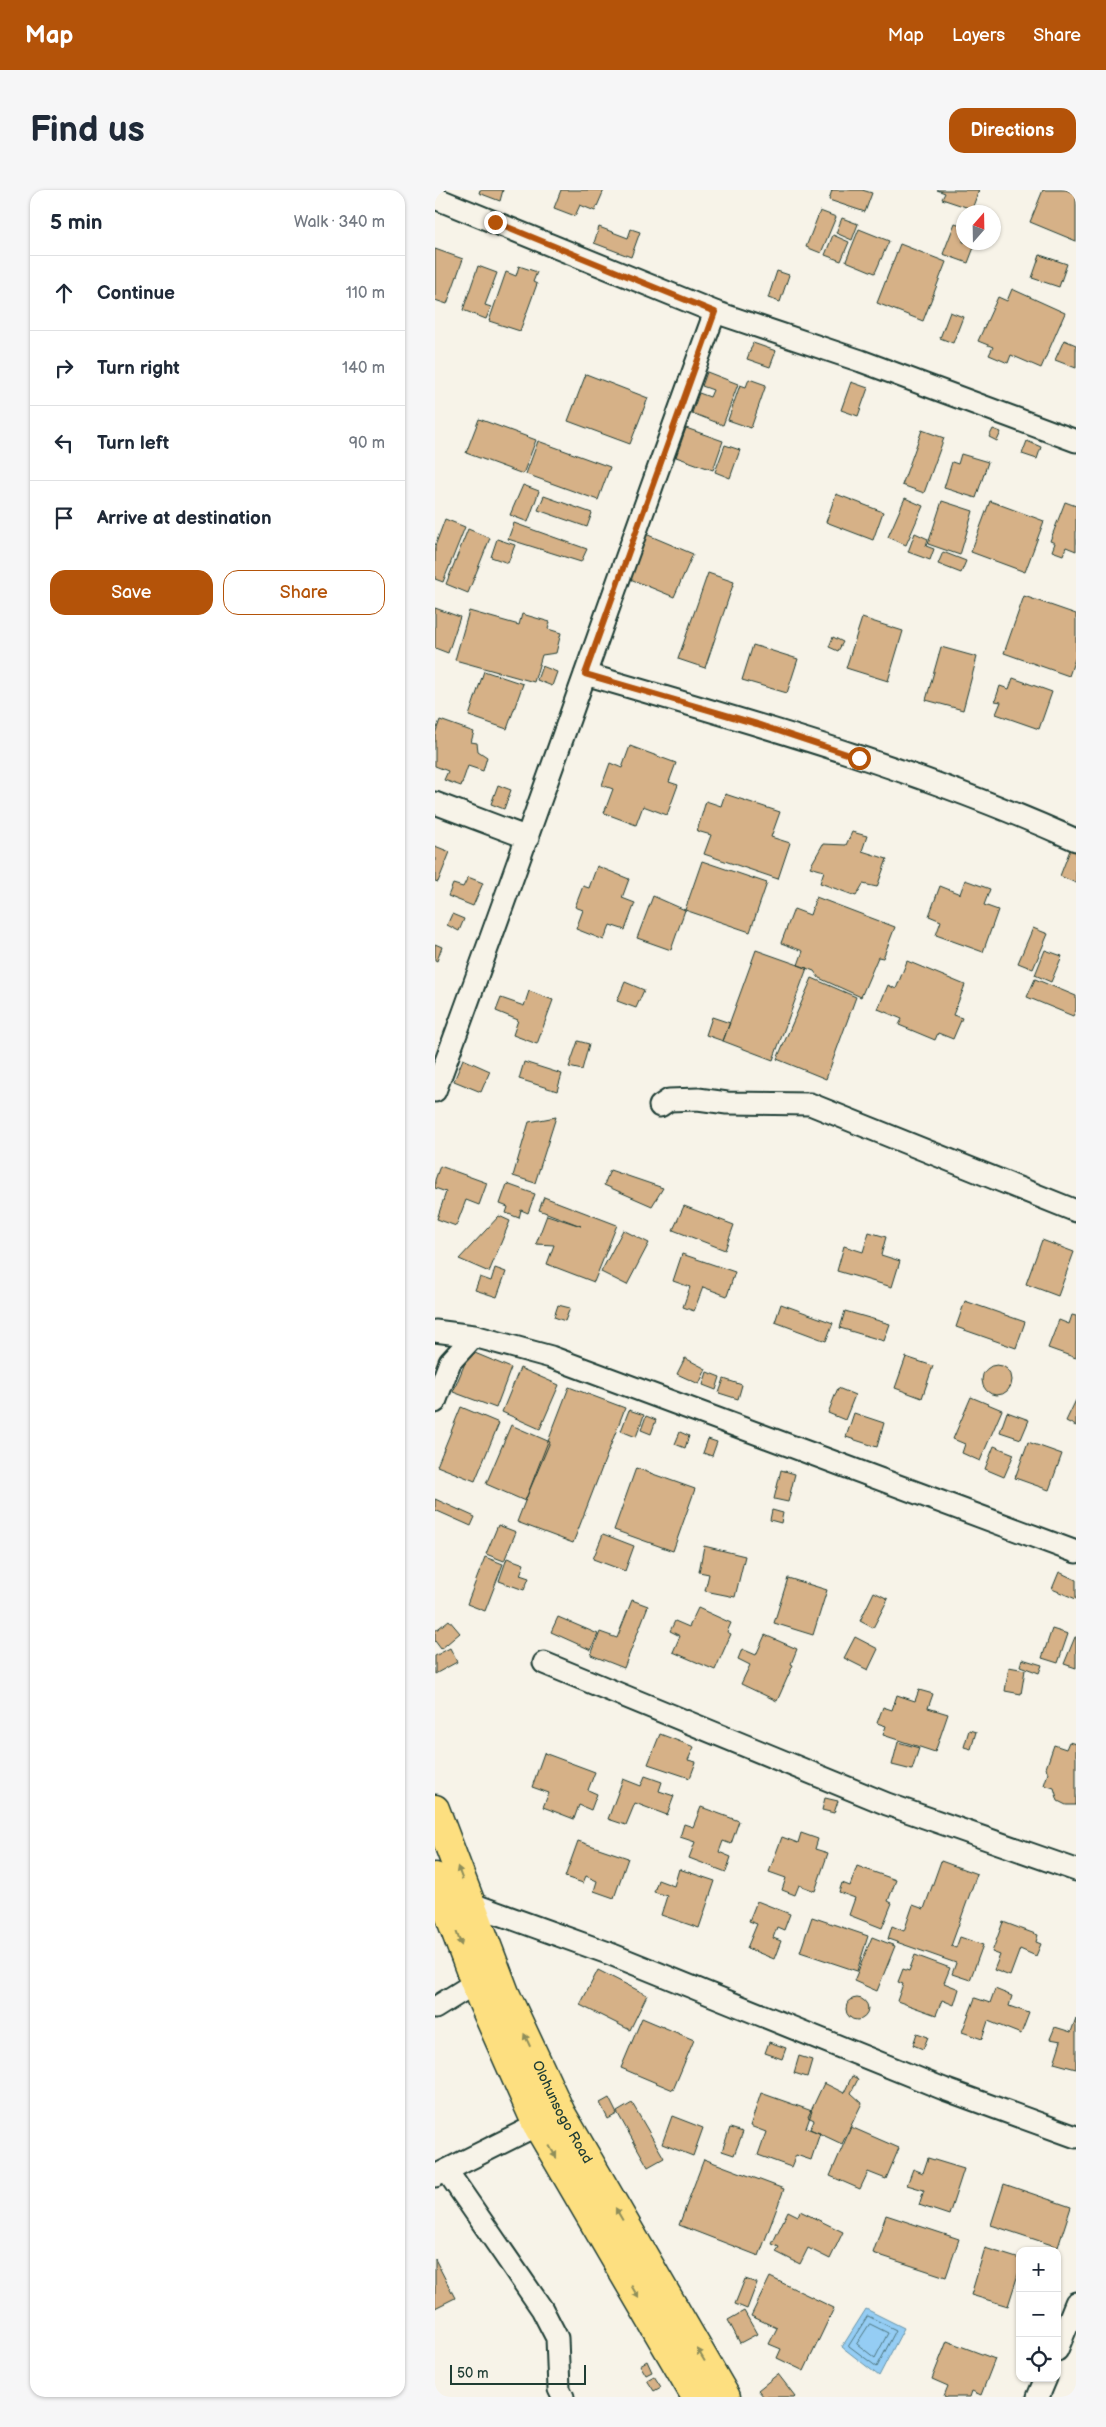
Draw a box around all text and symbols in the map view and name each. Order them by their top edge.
text: Map [25,21,73,50]
text: Map [888,25,924,46]
text: Layers [952,25,1005,46]
text: Share [1033,25,1081,46]
button: Directions [949,108,1076,153]
text: Find us [30,109,145,152]
north arrow [956,205,1001,250]
text: 5 min [50,210,103,235]
route end [484,211,507,234]
text: Walk · 340 m [294,213,385,232]
icon: ahead [50,279,78,307]
text: Continue [97,282,175,305]
text: 110 m [346,284,385,303]
icon: right [50,354,78,382]
text: Turn right [97,357,180,380]
text: 140 m [342,359,385,378]
icon: left [50,429,78,457]
text: Turn left [97,432,169,455]
text: 90 m [349,434,385,453]
icon: arrive [50,504,78,532]
text: Arrive at destination [97,507,272,530]
button: Save [50,570,213,615]
button: Share [223,570,385,615]
route start [848,747,871,770]
one-way arrow [455,1866,463,1880]
one-way arrow [455,1932,463,1947]
one-way arrow [523,2033,531,2047]
street label: Olohunsogo Road [529,2058,597,2166]
one-way arrow [548,2145,557,2158]
one-way arrow [615,2208,624,2221]
map controls [1016,2247,1061,2382]
button: + [1016,2247,1061,2292]
one-way arrow [630,2285,639,2298]
button: − [1016,2292,1061,2337]
button: locate [1016,2337,1061,2382]
one-way arrow [696,2349,705,2362]
scale bar [450,2362,586,2385]
text: 50 m [457,2365,489,2382]

